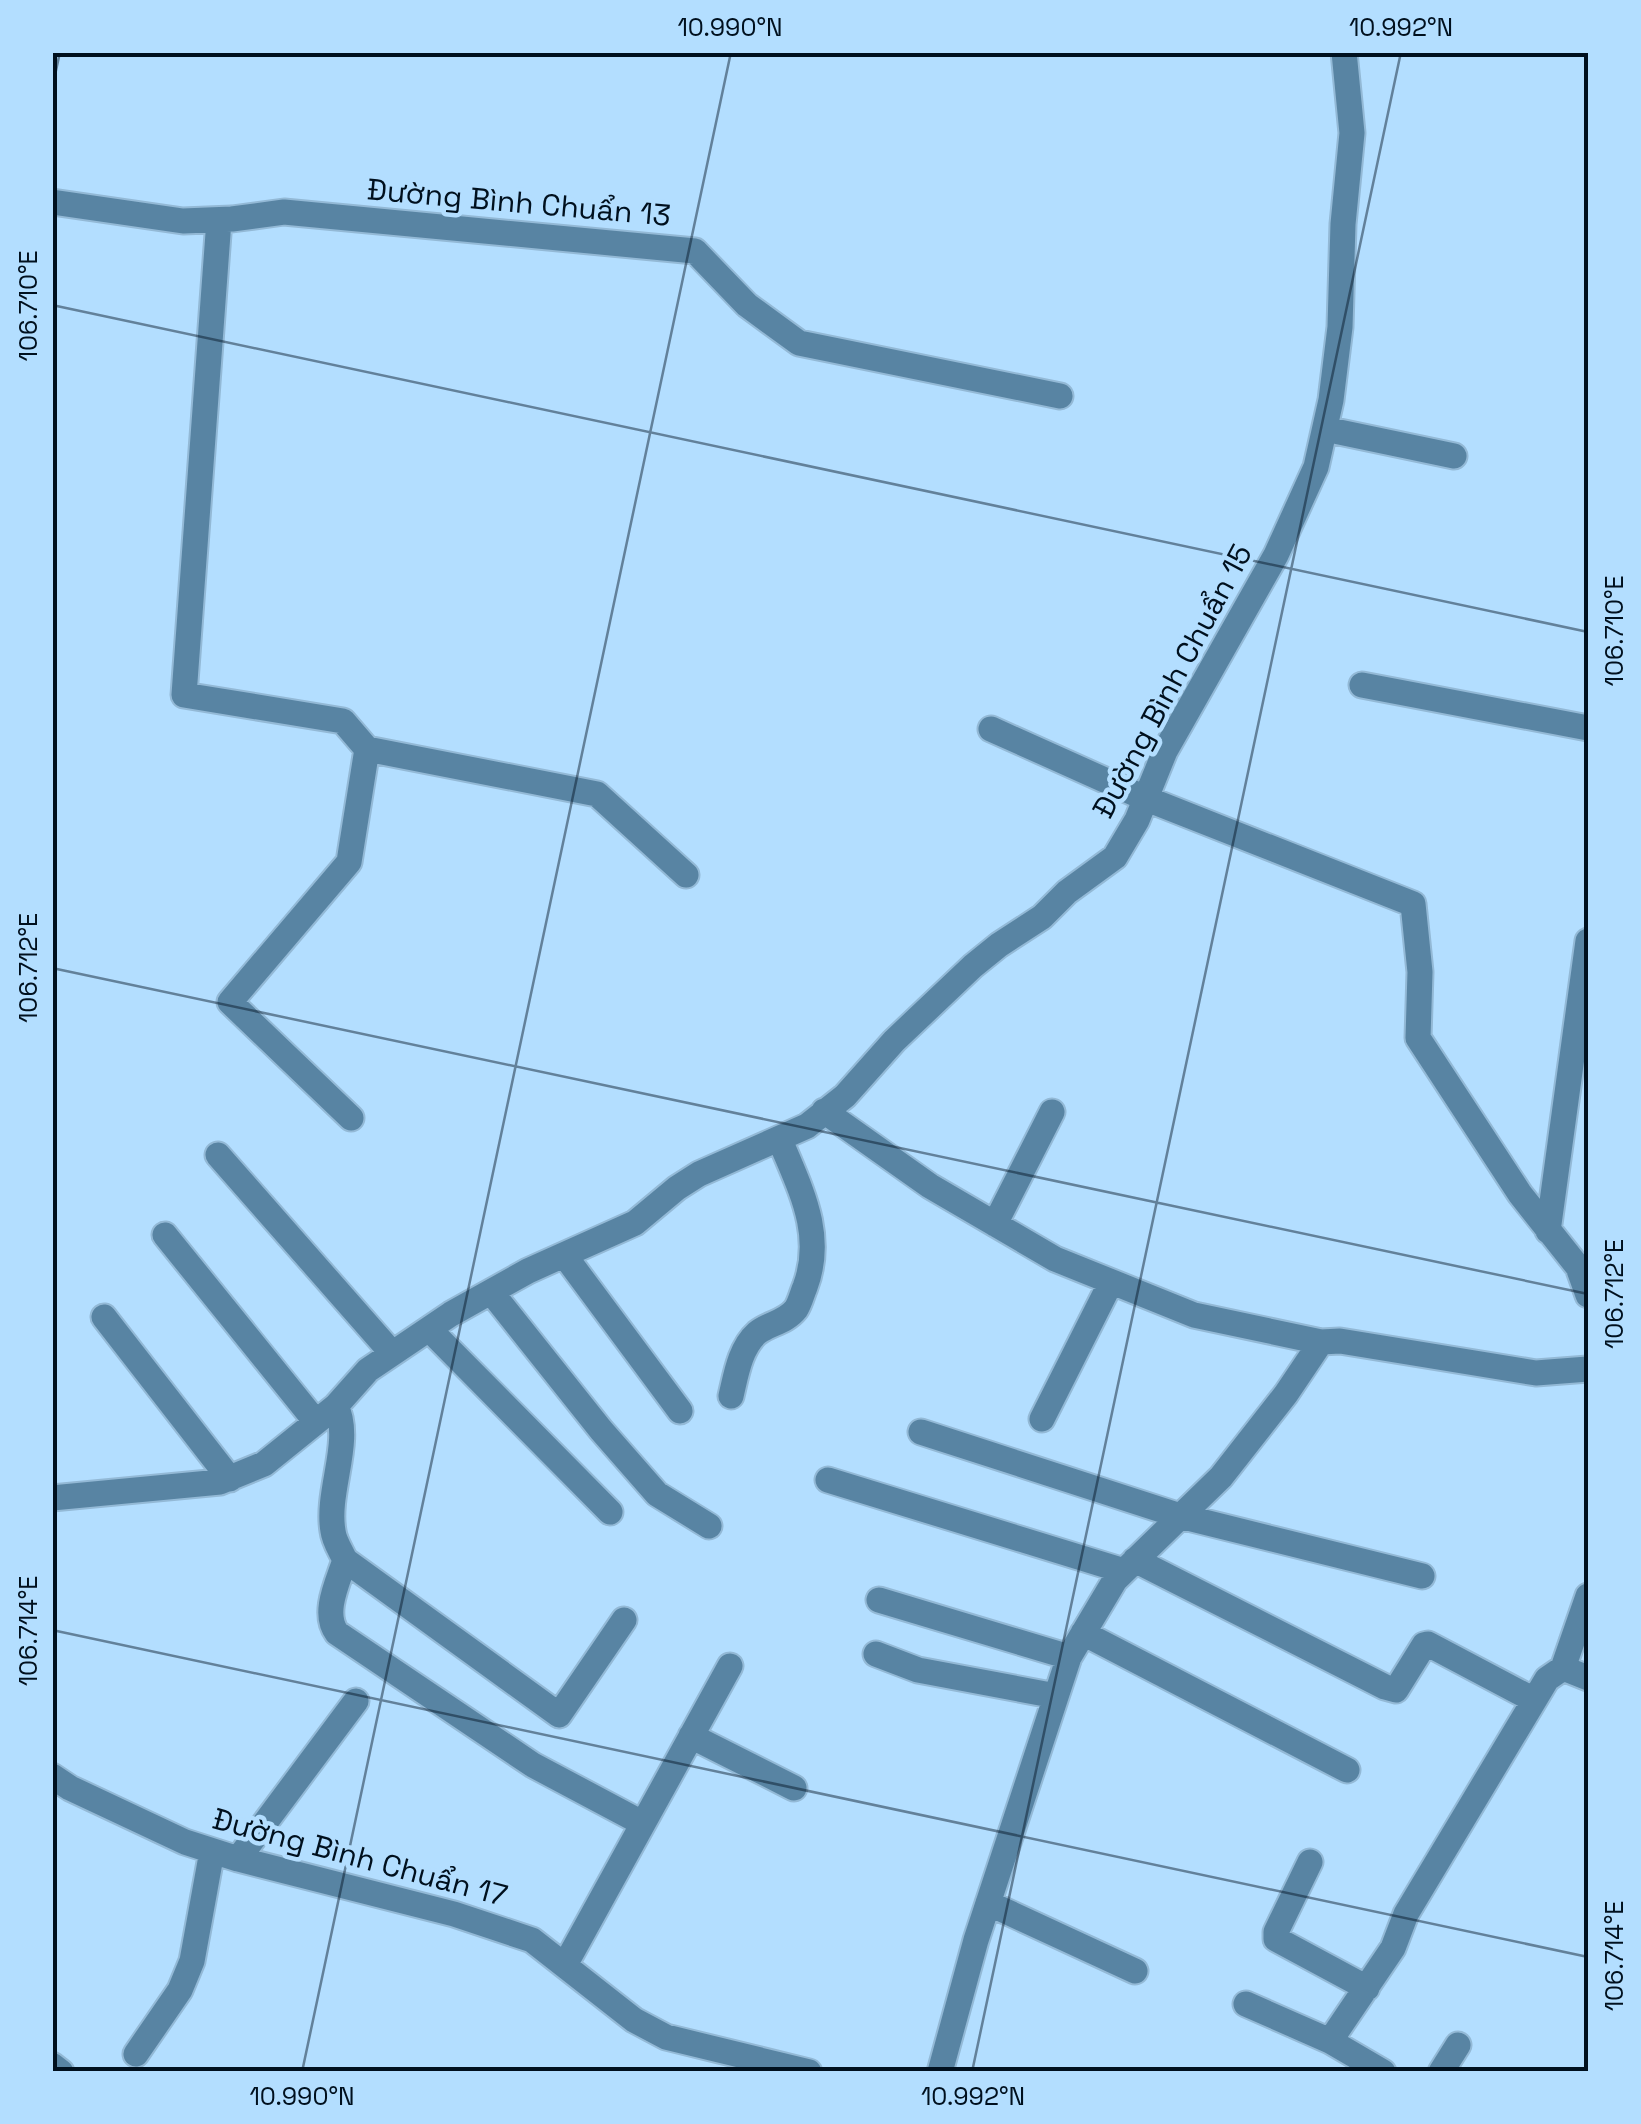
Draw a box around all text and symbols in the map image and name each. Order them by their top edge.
text: 10.990°N [677,11,783,43]
text: 10.992°N [1349,11,1453,43]
street label: Đường Bình Chuẩn 13 [366,169,672,235]
text: 106.710°E [12,250,44,362]
street label: Đường Bình Chuẩn 15 [1083,537,1261,825]
text: 106.710°E [1598,575,1630,687]
text: 106.712°E [12,913,44,1023]
text: 106.712°E [1598,1239,1630,1349]
text: 106.714°E [12,1576,44,1686]
street label: Đường Bình Chuẩn 17 [208,1799,512,1915]
text: 106.714°E [1598,1901,1630,2011]
text: 10.990°N [249,2080,355,2112]
text: 10.992°N [921,2080,1025,2112]

